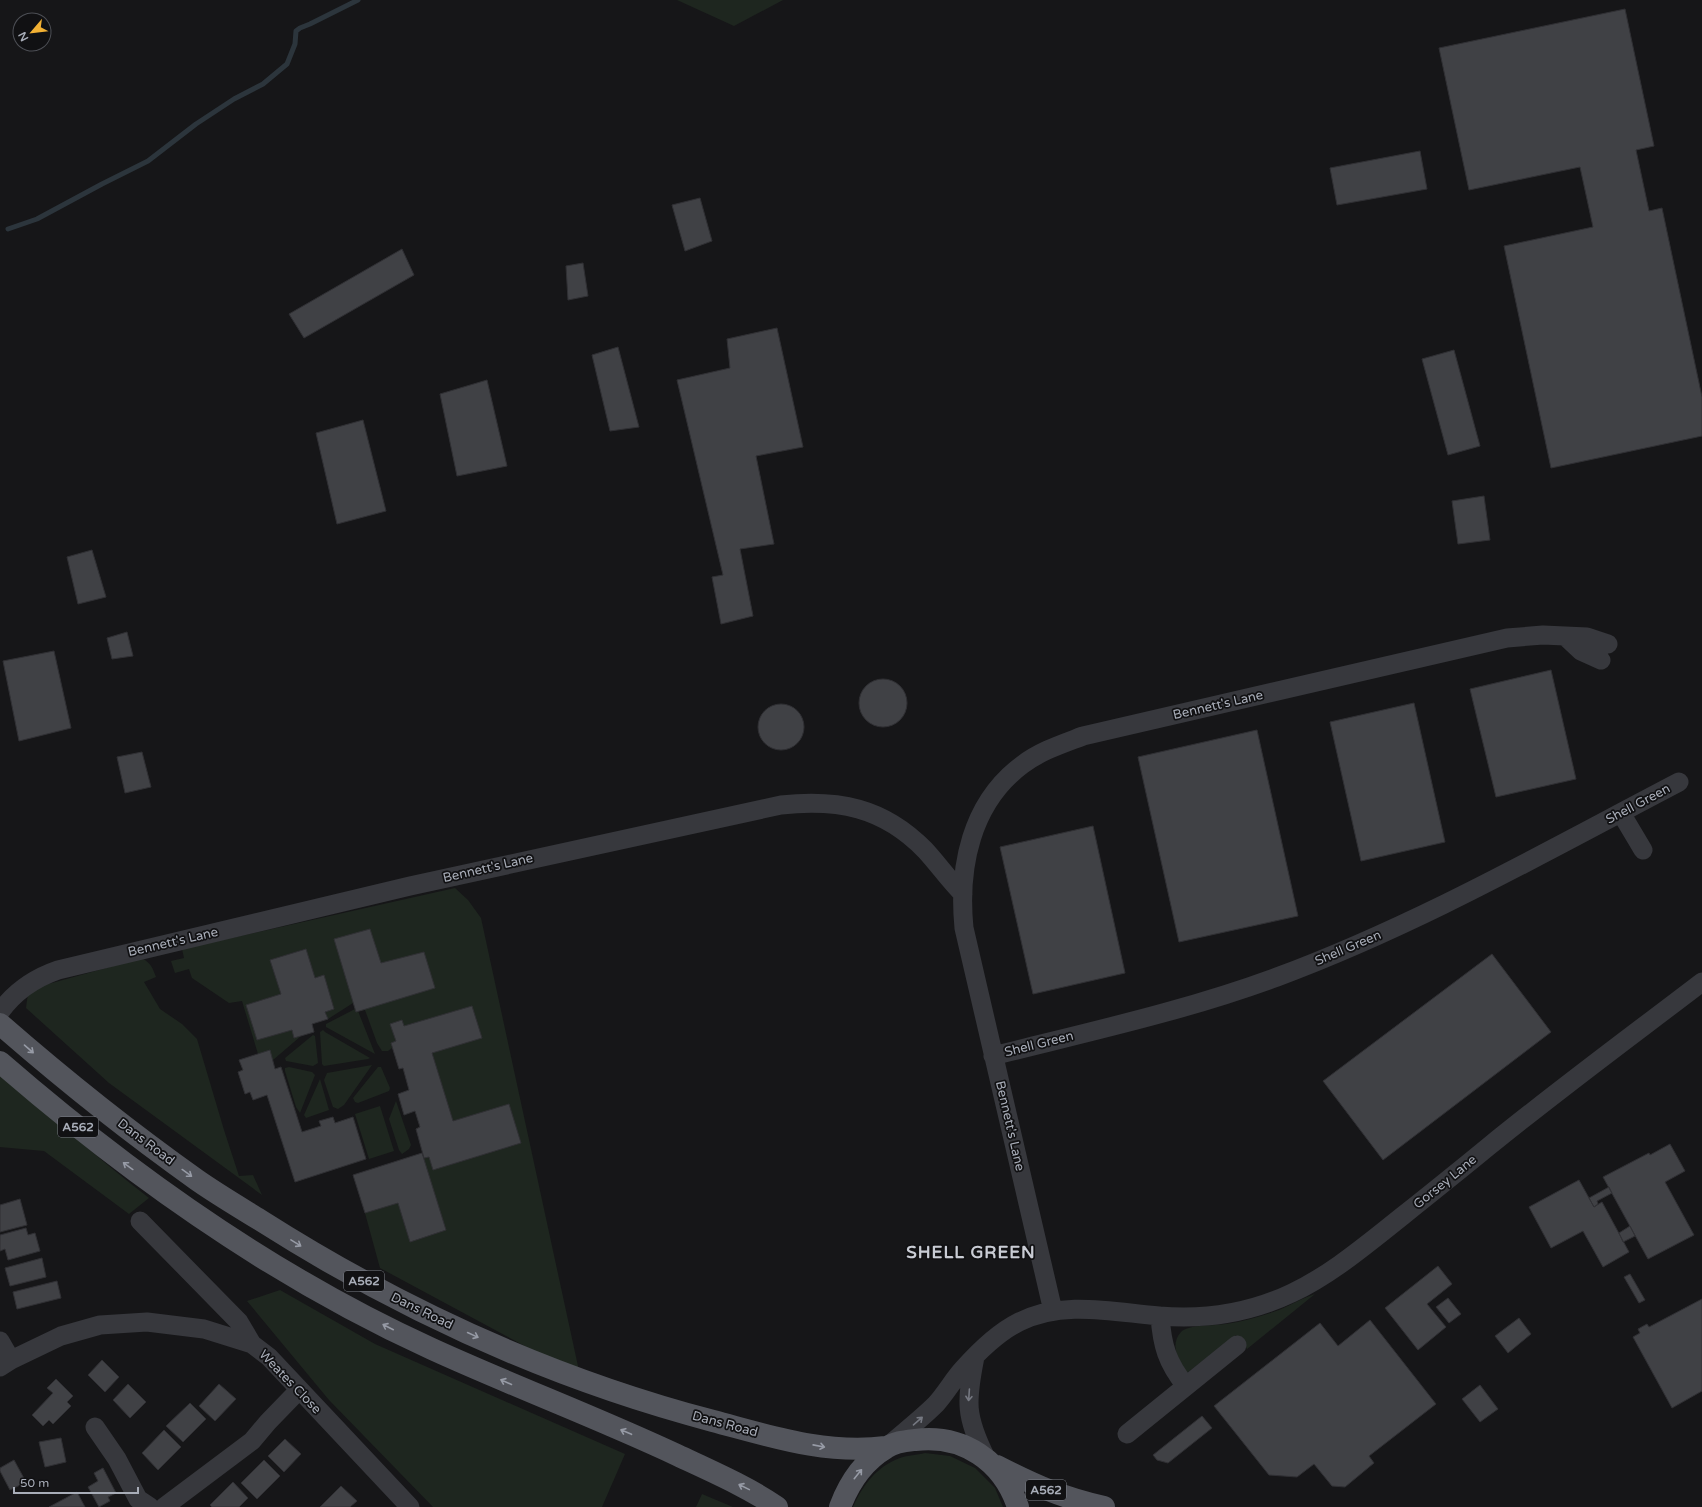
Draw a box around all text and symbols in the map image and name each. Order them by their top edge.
north arrow [12,12,52,52]
text: N [16,30,31,43]
street label: Bennett's Lane [1171,687,1265,723]
street label: Shell Green [1603,780,1673,828]
street label: Bennett's Lane [441,850,535,886]
street label: Bennett's Lane [126,924,220,960]
street label: Shell Green [1313,927,1383,969]
street label: Shell Green [1003,1028,1075,1060]
one-way arrow [24,1045,35,1054]
street label: Bennett's Lane [992,1079,1028,1173]
street label: Dans Road [114,1115,178,1169]
road number: A562 [58,1117,98,1137]
street label: Gorsey Lane [1410,1152,1480,1212]
one-way arrow [123,1162,134,1170]
one-way arrow [181,1168,192,1177]
one-way arrow [290,1239,301,1247]
district label: SHELL GREEN [906,1242,1036,1263]
road number: A562 [344,1271,384,1291]
street label: Dans Road [388,1289,456,1333]
one-way arrow [382,1323,394,1330]
one-way arrow [467,1332,479,1339]
street label: Weates Close [256,1347,324,1417]
one-way arrow [500,1377,512,1385]
one-way arrow [965,1388,972,1401]
street label: Dans Road [690,1408,760,1440]
one-way arrow [912,1416,923,1425]
one-way arrow [620,1428,632,1435]
one-way arrow [813,1443,826,1451]
one-way arrow [854,1468,862,1479]
scale bar [14,1469,138,1495]
text: 50 m [20,1476,49,1490]
road number: A562 [1026,1480,1066,1500]
one-way arrow [738,1483,750,1490]

